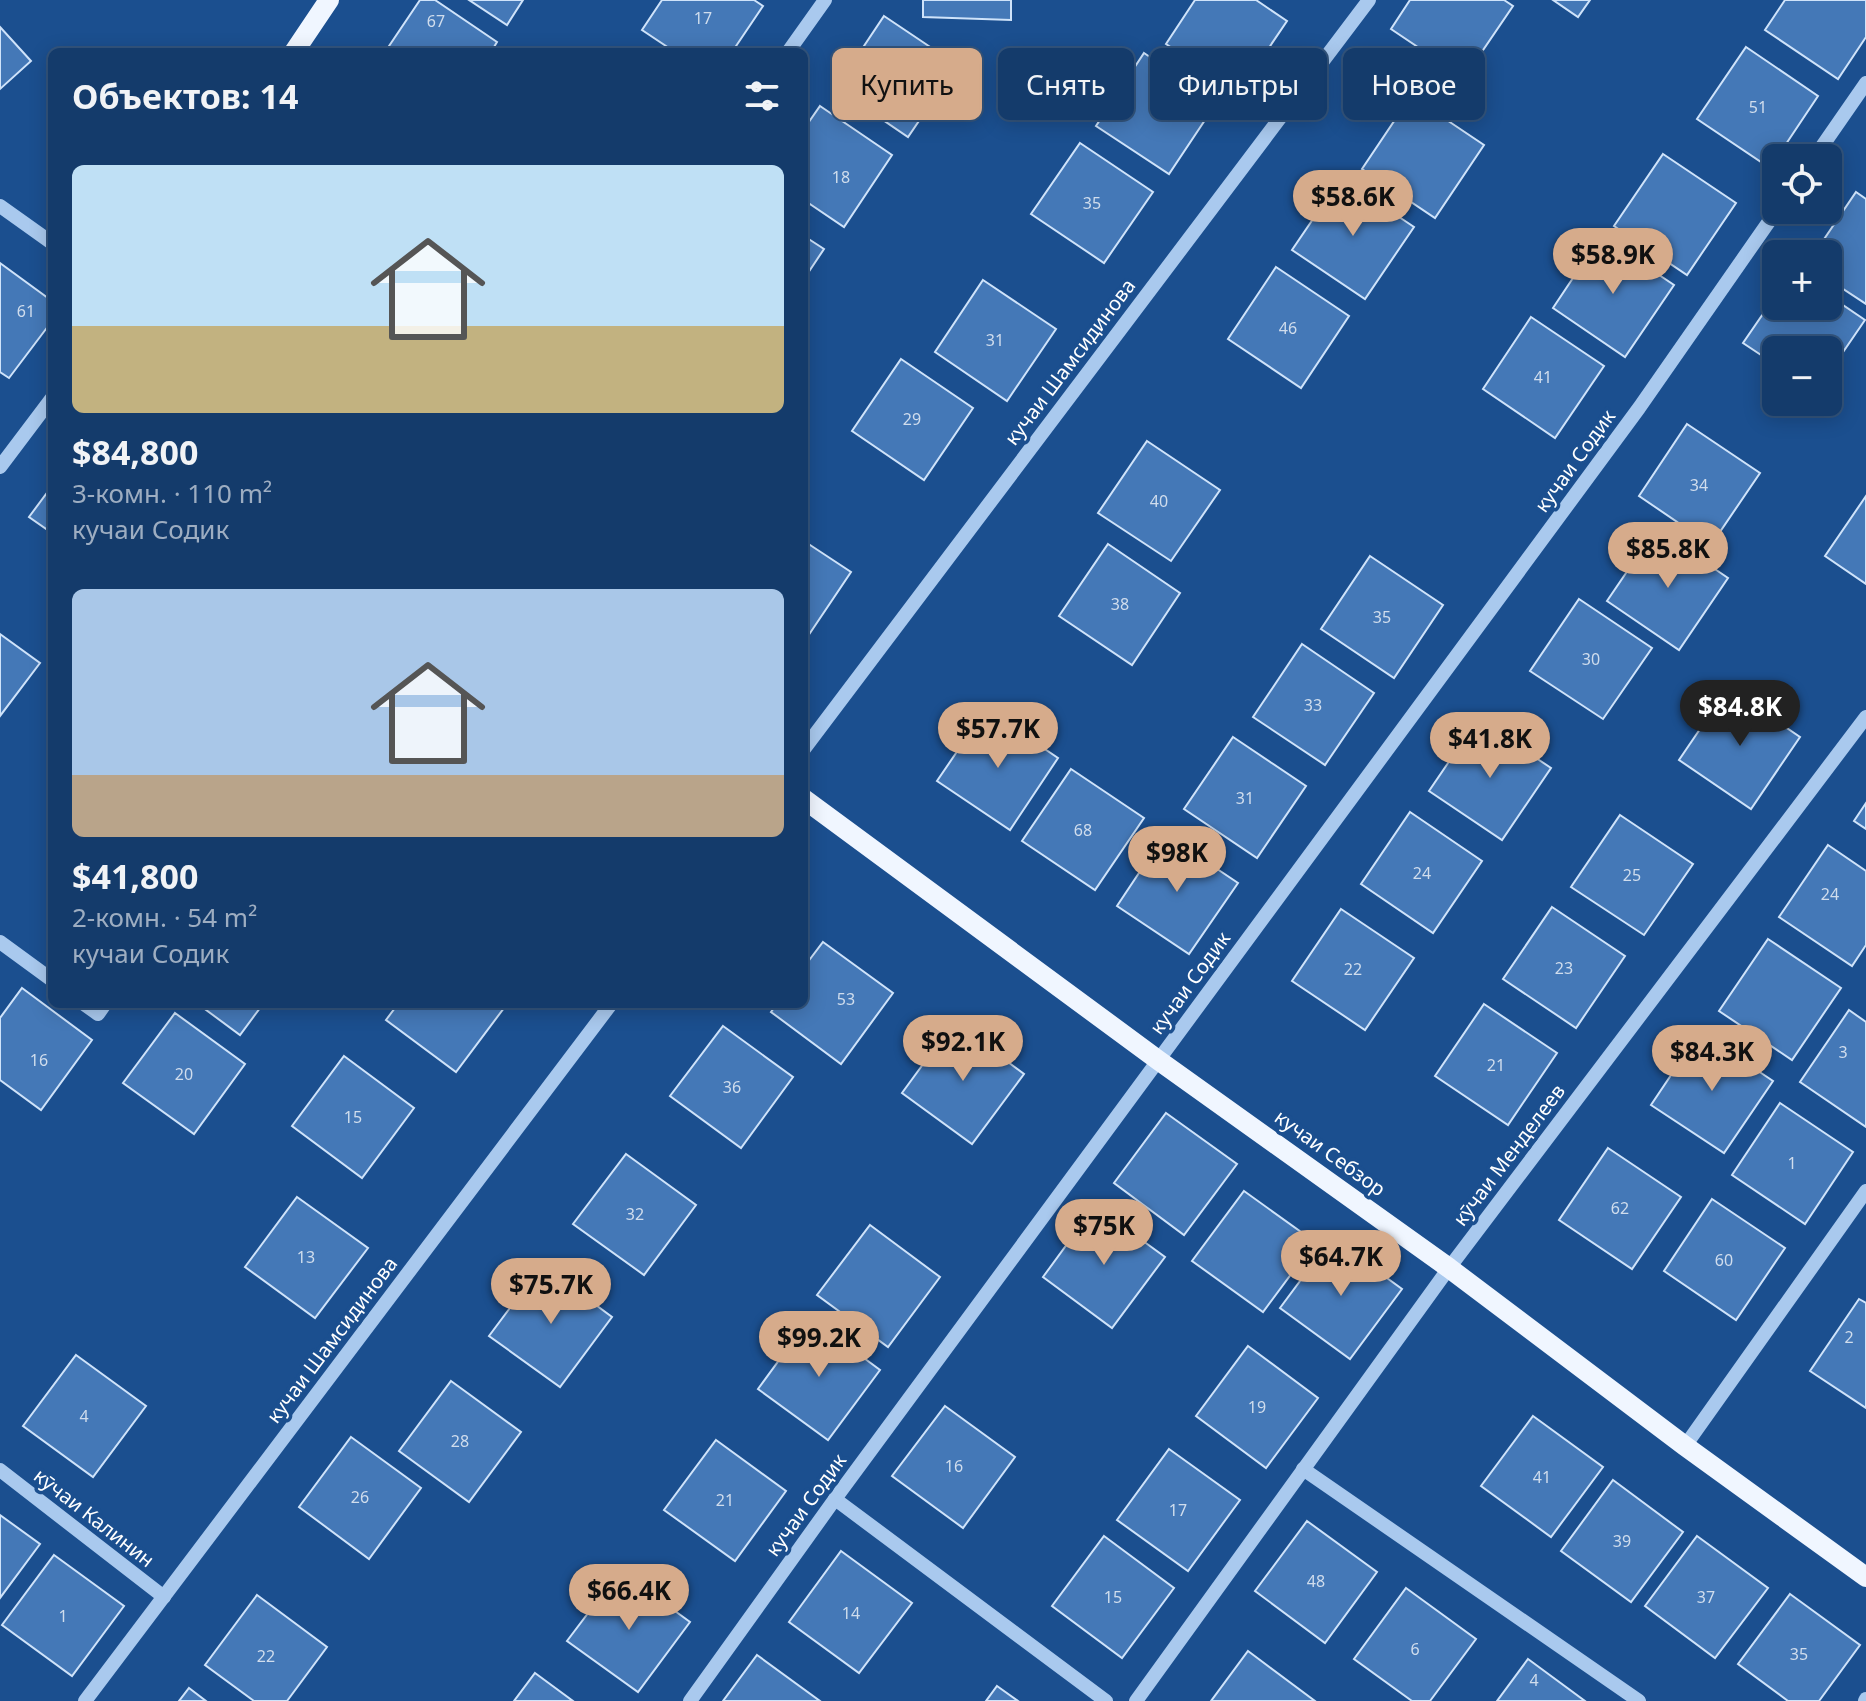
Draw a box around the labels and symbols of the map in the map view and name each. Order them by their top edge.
house number: 17 [694,7,712,29]
house number: 67 [427,10,445,32]
house number: 51 [1749,96,1767,118]
house number: 18 [832,166,850,188]
pin: $58.6K [1288,170,1418,238]
house number: 35 [1083,192,1101,214]
pin: $58.9K [1548,228,1678,296]
street label: кучаи Шамсидинова [998,273,1141,450]
house number: 61 [17,300,35,322]
house number: 46 [1279,317,1297,339]
house number: 31 [986,329,1004,351]
house number: 41 [1534,366,1552,388]
street label: кучаи Содик [1528,404,1621,518]
house number: 29 [903,408,921,430]
house number: 34 [1690,474,1708,496]
house number: 40 [1150,490,1168,512]
pin: $85.8K [1603,522,1733,590]
house number: 38 [1111,593,1129,615]
house number: 35 [1373,606,1391,628]
house number: 30 [1582,648,1600,670]
pin: $84.8K [1675,680,1805,748]
house number: 33 [1304,694,1322,716]
pin: $57.7K [933,702,1063,770]
pin: $41.8K [1425,712,1555,780]
house number: 31 [1236,787,1254,809]
house number: 68 [1074,819,1092,841]
pin: $98K [1130,826,1224,894]
house number: 24 [1413,862,1431,884]
house number: 25 [1623,864,1641,886]
house number: 24 [1821,883,1839,905]
street label: кучаи Содик [1143,926,1236,1040]
house number: 23 [1555,957,1573,979]
house number: 22 [1344,958,1362,980]
house number: 53 [837,988,855,1010]
pin: $92.1K [898,1015,1028,1083]
pin: $84.3K [1647,1025,1777,1093]
house number: 3 [1838,1041,1848,1063]
house number: 16 [30,1049,48,1071]
house number: 21 [1487,1054,1505,1076]
house number: 20 [175,1063,193,1085]
house number: 36 [723,1076,741,1098]
street label: кӯчаи Менделеев [1446,1078,1571,1231]
street label: кучаи Себзор [1269,1103,1391,1202]
house number: 15 [344,1106,362,1128]
house number: 1 [1787,1152,1797,1174]
house number: 62 [1611,1197,1629,1219]
pin: $75K [1057,1199,1151,1267]
house number: 32 [626,1203,644,1225]
pin: $64.7K [1276,1230,1406,1298]
house number: 13 [297,1246,315,1268]
house number: 60 [1715,1249,1733,1271]
street label: кучаи Шамсидинова [260,1251,403,1428]
pin: $75.7K [486,1258,616,1326]
pin: $99.2K [754,1311,884,1379]
house number: 2 [1844,1326,1854,1348]
house number: 19 [1248,1396,1266,1418]
house number: 4 [79,1405,89,1427]
house number: 28 [451,1430,469,1452]
street label: кучаи Содик [759,1448,852,1562]
house number: 16 [945,1455,963,1477]
street label: кӯчаи Калинин [29,1462,160,1573]
house number: 41 [1533,1466,1551,1488]
house number: 26 [351,1486,369,1508]
house number: 21 [716,1489,734,1511]
house number: 17 [1169,1499,1187,1521]
house number: 39 [1613,1530,1631,1552]
pin: $66.4K [564,1564,694,1632]
house number: 48 [1307,1570,1325,1592]
house number: 15 [1104,1586,1122,1608]
house number: 37 [1697,1586,1715,1608]
house number: 14 [842,1602,860,1624]
house number: 1 [58,1605,68,1627]
house number: 6 [1410,1638,1420,1660]
house number: 35 [1790,1643,1808,1665]
house number: 22 [257,1645,275,1667]
house number: 4 [1529,1669,1539,1691]

